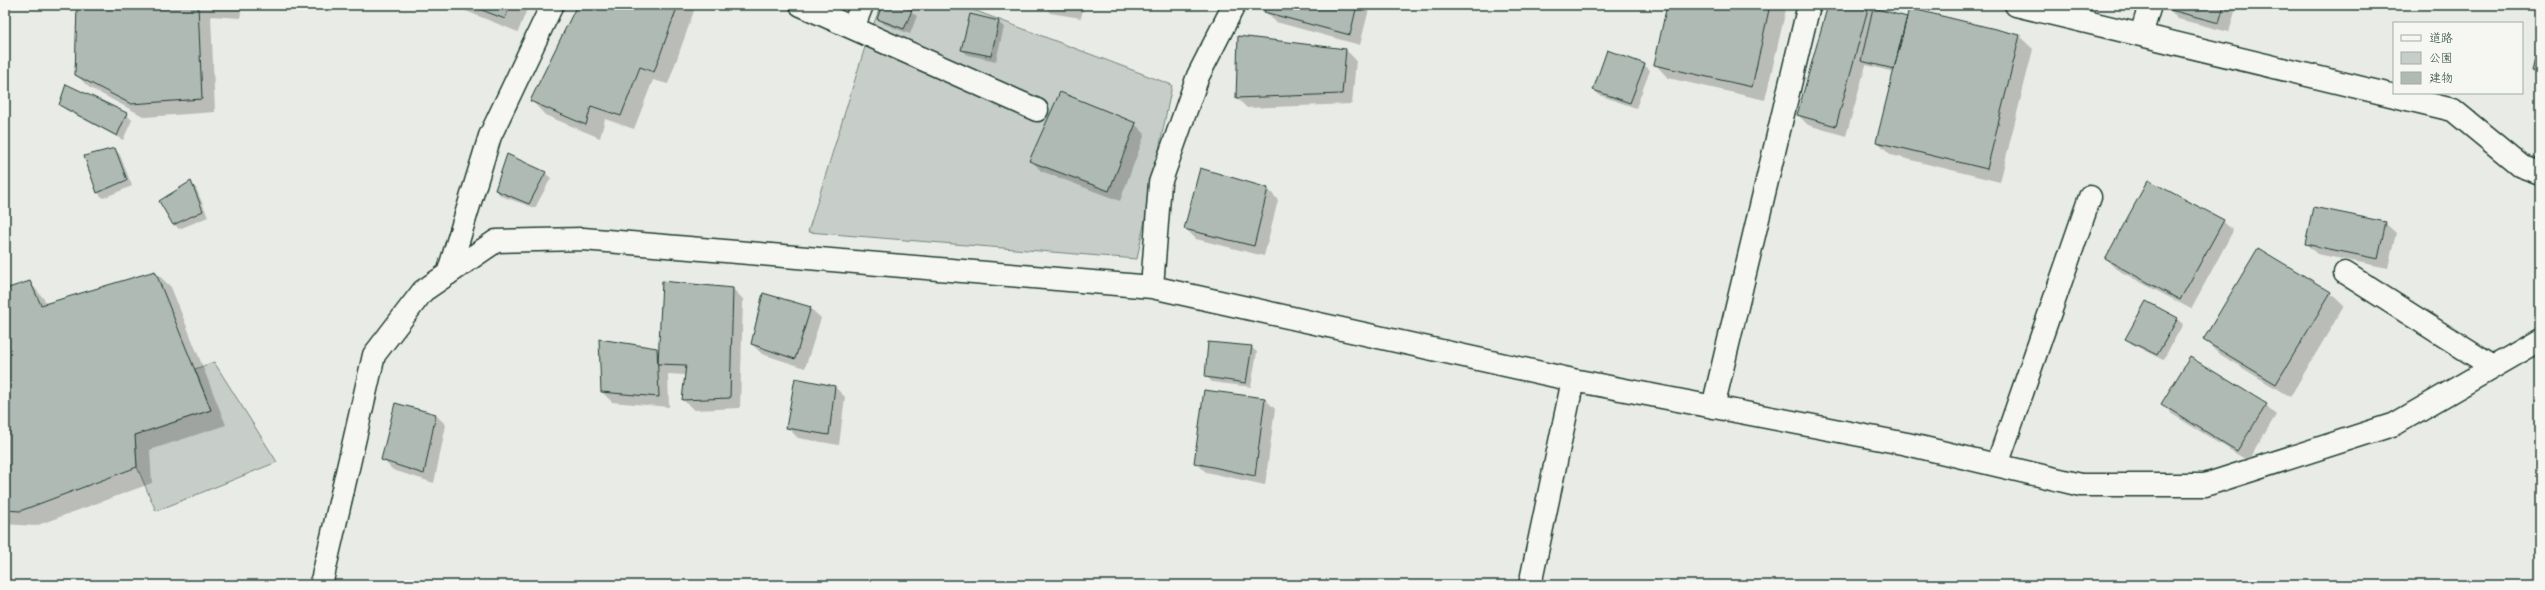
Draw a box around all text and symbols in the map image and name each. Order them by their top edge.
legend [2393,22,2523,94]
text: 道路 [2429,28,2453,46]
text: 公園 [2429,48,2453,66]
text: 建物 [2429,68,2453,86]

